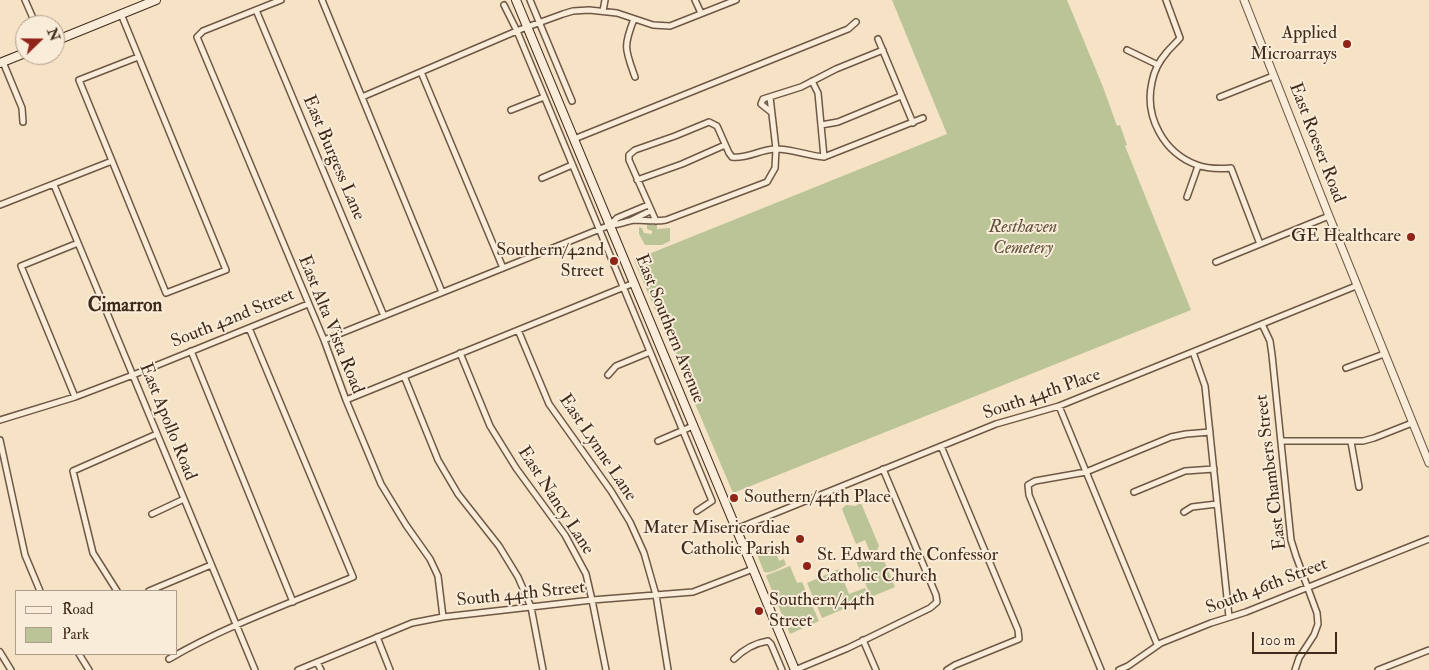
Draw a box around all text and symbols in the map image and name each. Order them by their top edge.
north arrow [15,15,65,65]
place label: Applied Microarrays [1250,23,1337,66]
text: N [43,26,64,44]
marker: Applied Microarrays [1341,38,1353,50]
street label: East Roeser Road [1283,80,1349,206]
street label: East Burgess Lane [297,92,369,224]
park label: Resthaven Cemetery [989,217,1057,260]
place label: GE Healthcare [1291,226,1401,248]
marker: GE Healthcare [1405,231,1417,243]
place label: Southern/42nd Street [496,240,604,282]
street label: East Southern Avenue [629,251,709,407]
street label: East Alta Vista Road [292,253,368,397]
marker: Southern/42nd Street [608,255,620,267]
street label: South 42nd Street [168,284,298,354]
district label: Cimarron [88,296,162,318]
street label: East Apollo Road [134,360,200,484]
street label: South 44th Place [980,365,1104,425]
street label: East Lynne Lane [553,390,641,506]
street label: East Chambers Street [1252,393,1292,551]
street label: East Nancy Lane [512,443,598,559]
place label: Southern/44th Place [744,487,891,509]
marker: Southern/44th Place [728,492,740,504]
place label: Mater Misericordiae Catholic Parish [643,518,790,560]
marker: Mater Misericordiae Catholic Parish [794,533,806,545]
place label: St. Edward the Confessor Catholic Church [817,545,998,588]
street label: South 46th Street [1203,554,1331,620]
marker: St. Edward the Confessor Catholic Church [801,560,813,572]
street label: South 44th Street [456,578,586,612]
legend [15,590,178,655]
place label: Southern/44th Street [769,590,875,632]
text: Road [62,600,93,619]
marker: Southern/44th Street [753,605,765,617]
scale bar [1254,622,1339,654]
text: Park [62,625,89,644]
text: 100 m [1260,631,1295,650]

